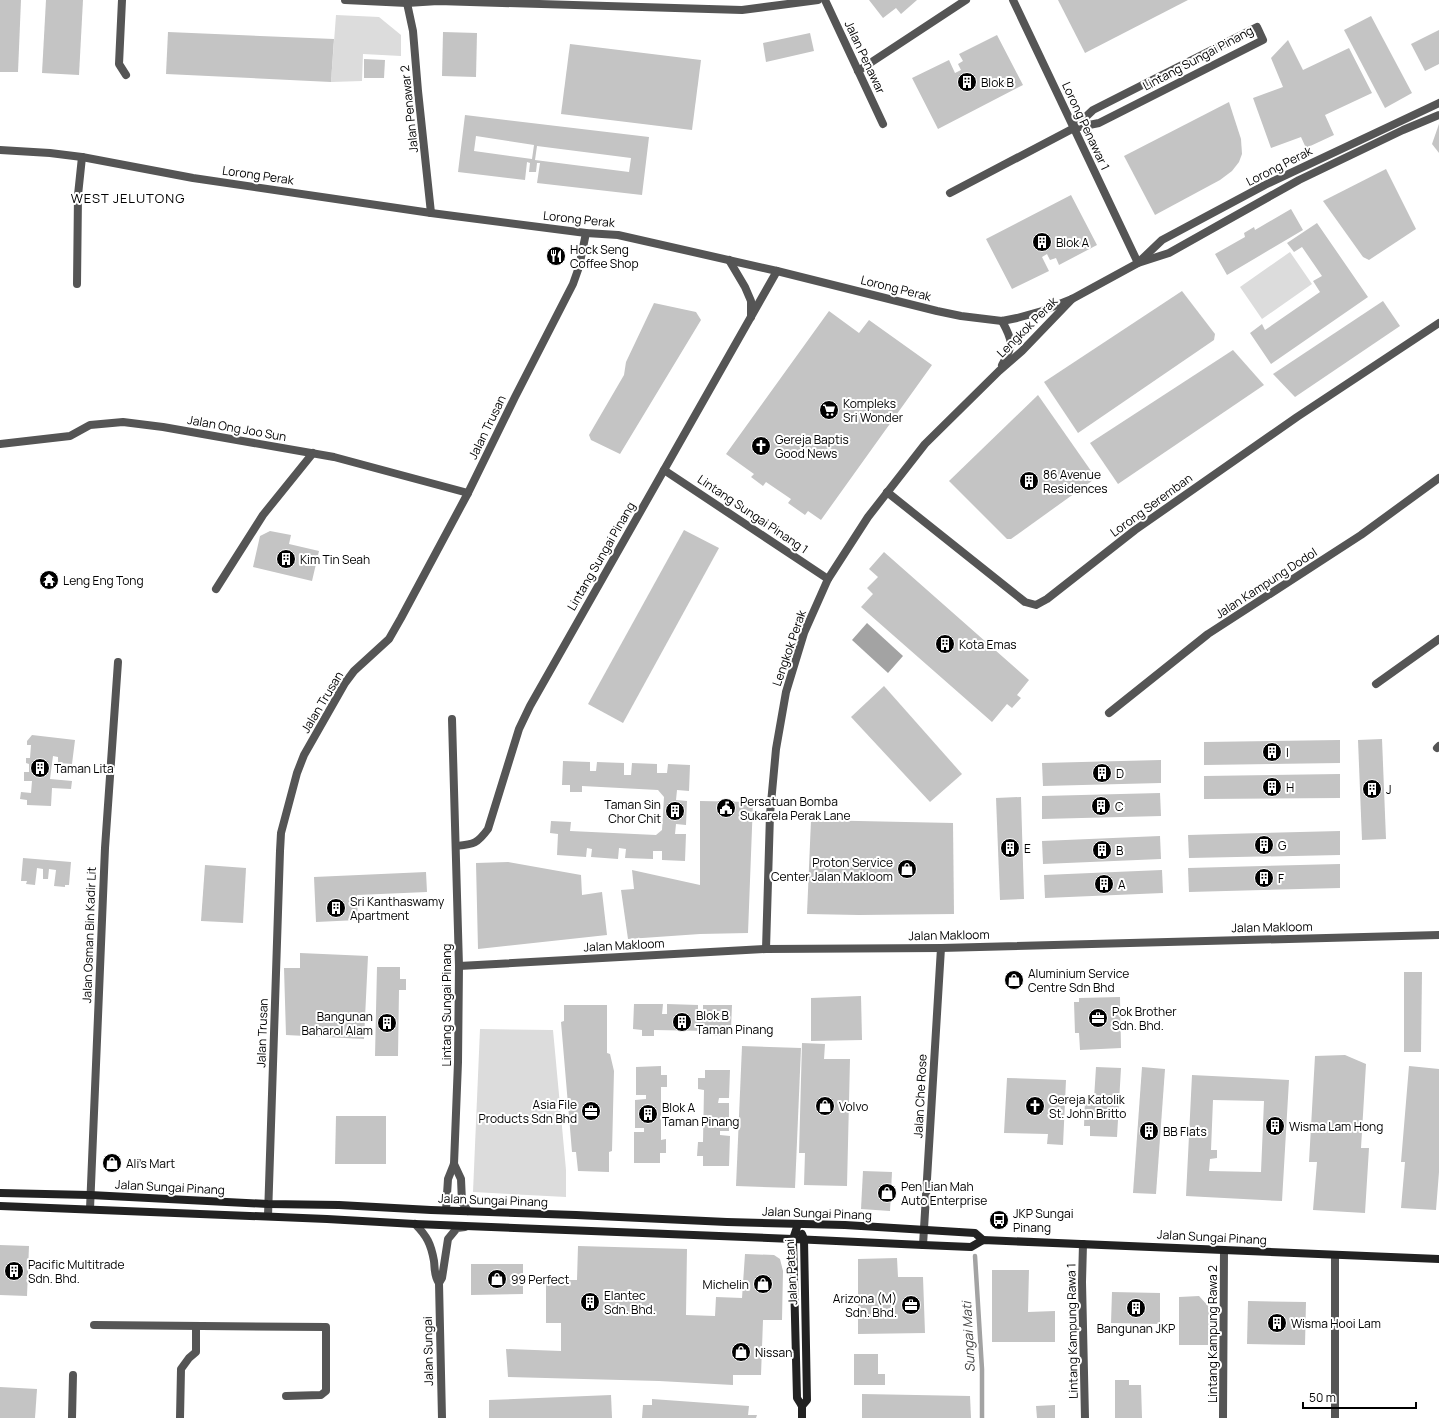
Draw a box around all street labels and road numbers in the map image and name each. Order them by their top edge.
street label: Jalan Penawar [841,18,890,97]
street label: Lintang Sungai Pinang [1140,22,1256,94]
street label: Jalan Penawar 2 [396,64,422,154]
street label: Lorong Penawar 1 [1058,79,1114,173]
street label: Lorong Perak [1243,142,1316,190]
street label: Lorong Perak [221,162,296,189]
street label: Lorong Perak [542,207,617,231]
street label: Lorong Perak [859,271,934,305]
street label: Lengkok Perak [993,292,1062,361]
street label: Jalan Trusan [464,392,510,462]
street label: Jalan Ong Joo Sun [186,411,288,445]
street label: Lorong Seremban [1106,469,1196,541]
street label: Lintang Sungai Pinang 1 [694,471,812,557]
street label: Lintang Sungai Pinang [563,499,639,613]
street label: Jalan Kampung Dodol [1212,544,1320,622]
street label: Lengkok Perak [768,607,810,688]
street label: Jalan Trusan [297,668,347,736]
street label: Jalan Osman Bin Kadir Lit [78,866,100,1003]
street label: Jalan Makloom [1231,918,1313,936]
street label: Jalan Makloom [908,926,990,944]
street label: Jalan Makloom [583,934,665,956]
street label: Lintang Sungai Pinang [438,944,455,1066]
street label: Jalan Trusan [252,998,272,1068]
street label: Jalan Che Rose [909,1053,931,1139]
street label: Jalan Sungai Pinang [115,1176,225,1198]
street label: Jalan Sungai Pinang [438,1190,548,1210]
street label: Jalan Sungai Pinang [762,1203,872,1223]
street label: Jalan Sungai Pinang [1157,1226,1267,1248]
street label: Jalan Patani [781,1238,801,1306]
street label: Lintang Kampung Rawa 1 [1062,1263,1082,1399]
street label: Lintang Kampung Rawa 2 [1204,1265,1221,1403]
street label: Jalan Sungai [419,1316,437,1386]

